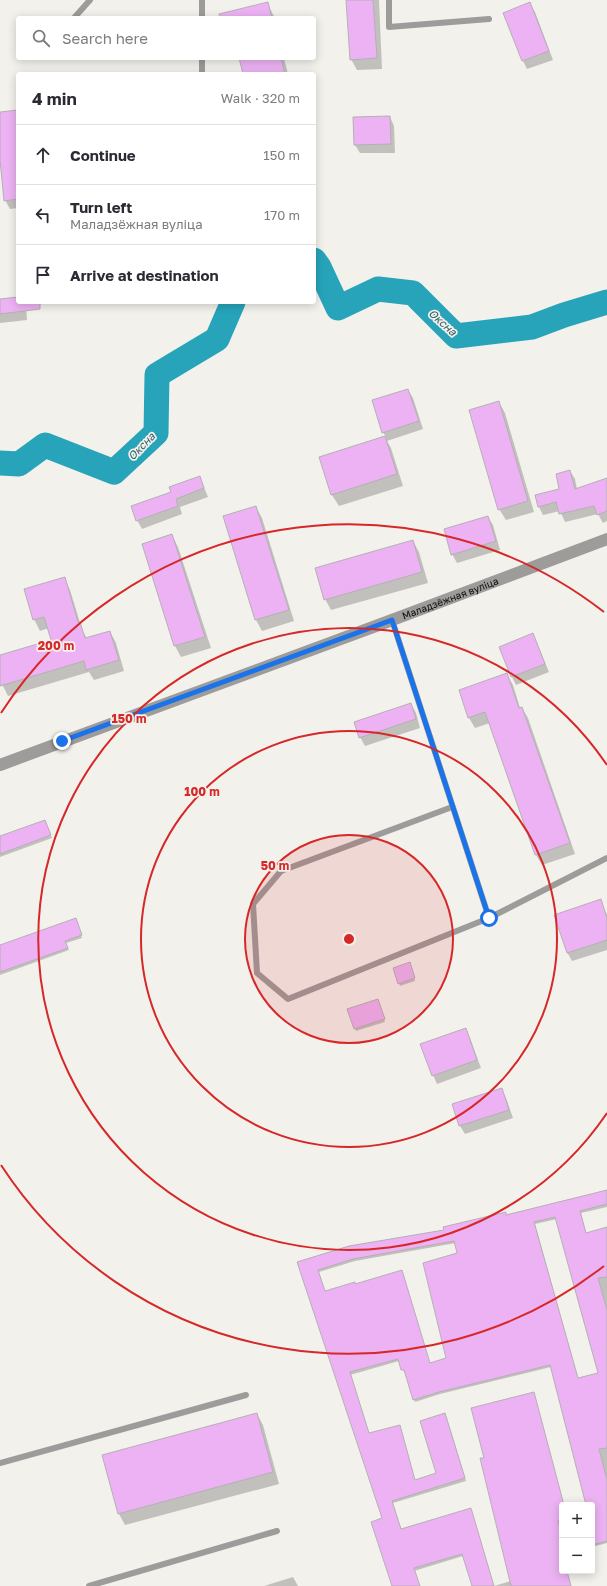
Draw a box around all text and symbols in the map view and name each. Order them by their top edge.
search box [16,16,316,60]
icon: search [30,27,52,49]
text: Search here [62,29,148,47]
text: 4 min [32,88,77,109]
text: Walk · 320 m [221,90,300,106]
icon: ahead [32,144,54,166]
text: Continue [70,146,136,164]
text: 150 m [263,147,300,163]
text: Turn left [70,198,132,216]
icon: left [32,204,54,226]
text: 170 m [264,207,300,223]
text: Маладзёжная вуліца [70,216,203,232]
icon: arrive [32,264,54,286]
text: Arrive at destination [70,266,219,284]
water label: Оксна [426,306,460,338]
water label: Оксна [125,429,158,462]
street label: Маладзёжная вуліца [400,575,500,622]
text: 200 m [38,638,74,653]
text: 150 m [112,711,146,726]
route end [53,732,71,750]
text: 100 m [184,784,220,799]
text: 50 m [261,858,289,873]
route start [480,909,498,927]
centre of rings [342,932,356,946]
map controls [559,1502,595,1574]
button: + [559,1502,595,1538]
button: − [559,1538,595,1574]

